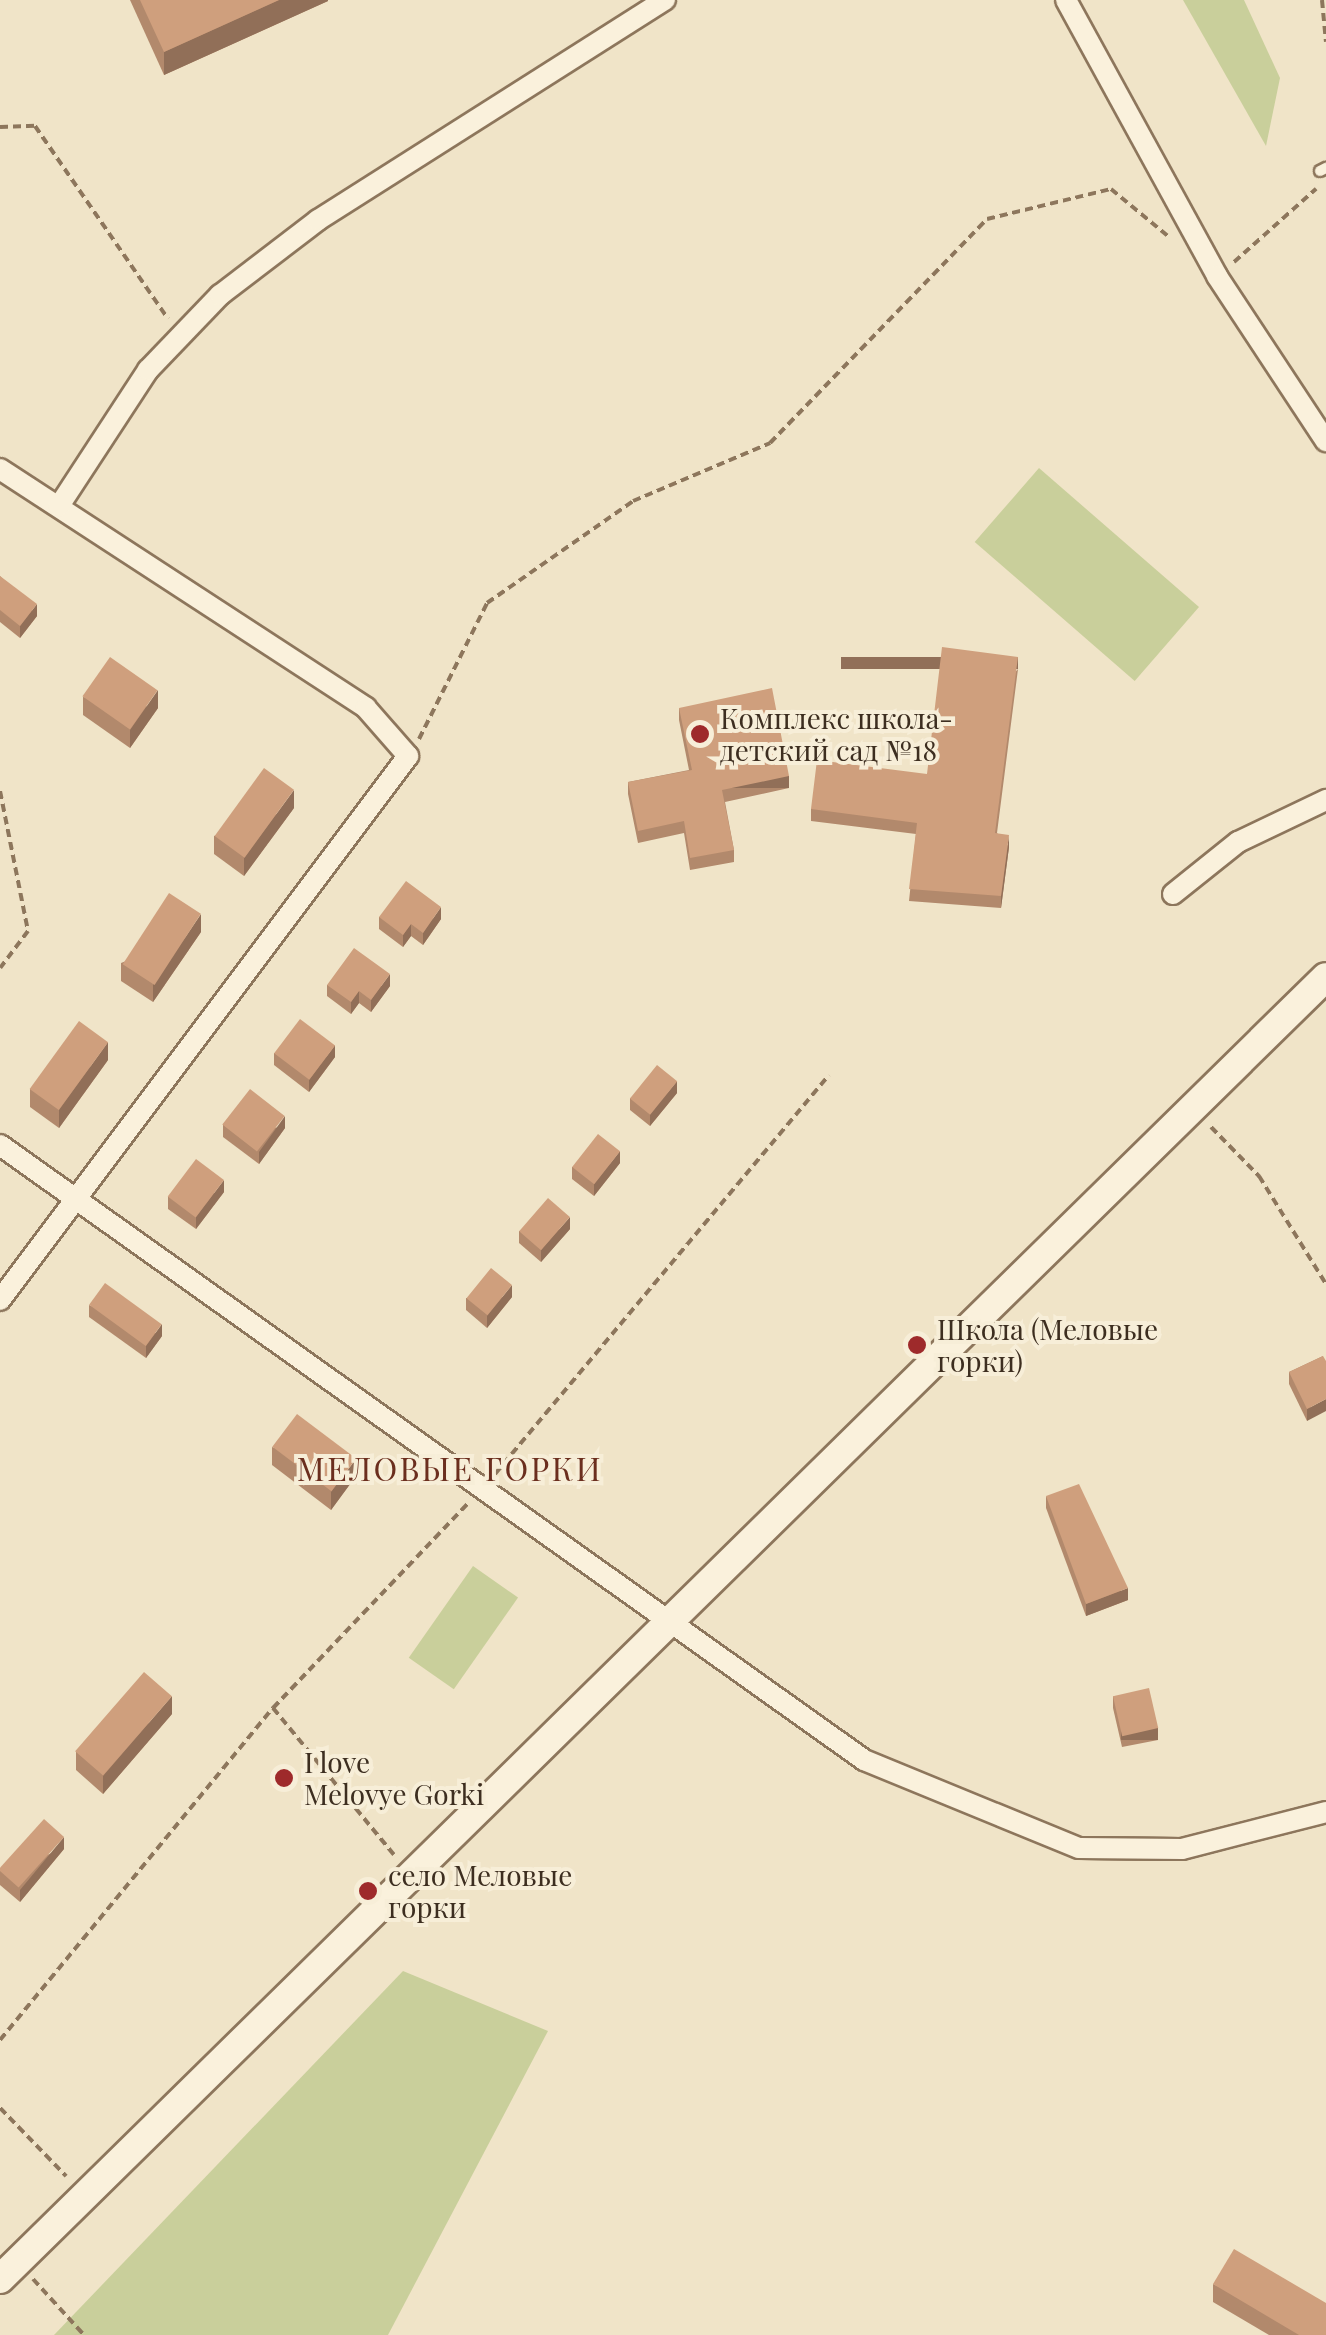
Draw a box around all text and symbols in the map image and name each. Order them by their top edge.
place label: Комплекс школа- детский сад №18 [720,701,953,767]
marker: Комплекс школа- детский сад №18 [689,723,711,745]
place label: Школа (Меловые горки) [937,1312,1158,1378]
marker: Школа (Меловые горки) [906,1334,928,1356]
district label: МЕЛОВЫЕ ГОРКИ [297,1449,603,1487]
place label: I love Melovye Gorki [304,1745,484,1811]
marker: I love Melovye Gorki [273,1767,295,1789]
place label: село Меловые горки [388,1858,572,1924]
marker: село Меловые горки [357,1880,379,1902]

